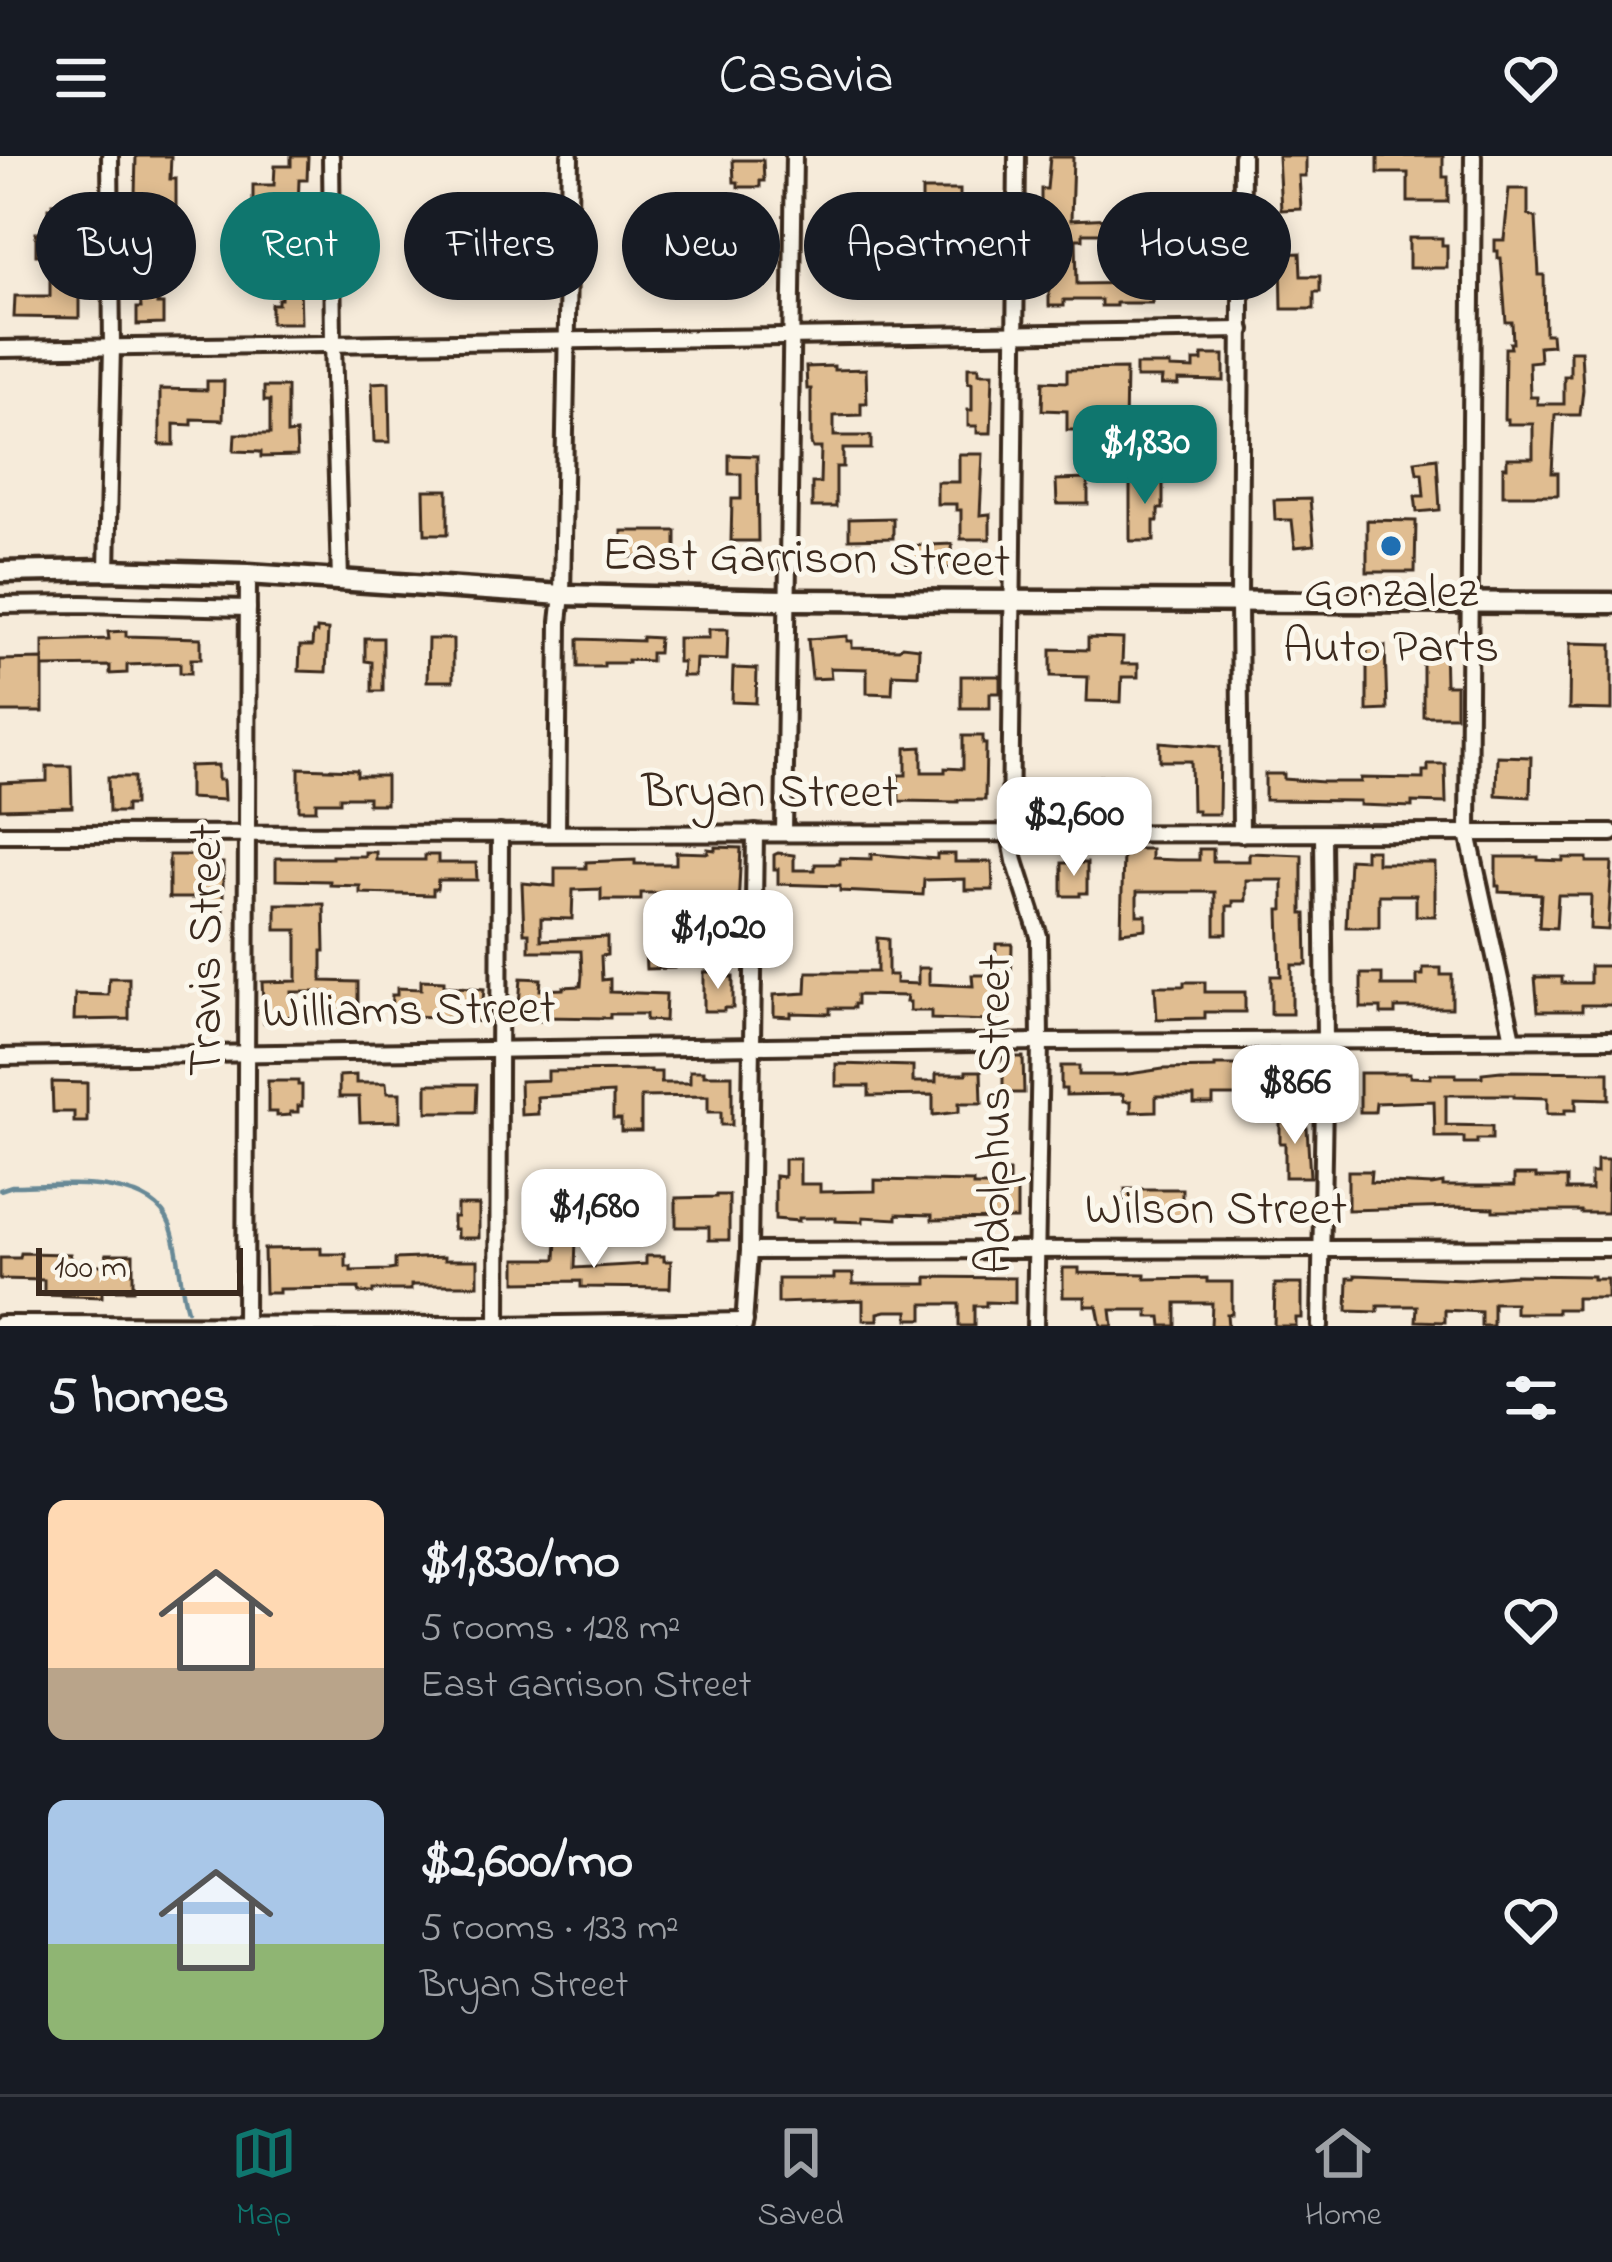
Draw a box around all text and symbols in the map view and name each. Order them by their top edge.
text: Casavia [718,39,894,117]
icon: menu [48,45,114,111]
icon: heart [1498,45,1564,111]
chip: Buy [36,192,196,300]
chip: Rent [220,192,380,300]
chip: Filters [404,192,598,300]
chip: New [622,192,780,300]
chip: Apartment [804,192,1073,300]
chip: House [1097,192,1291,300]
pin: $1,830 [1047,405,1243,507]
text: $1,830 [1100,415,1190,472]
street label: East Garrison Street [601,521,1011,599]
marker: Gonzalez Auto Parts [1378,533,1404,559]
place label: Gonzalez Auto Parts [1283,559,1499,684]
street label: Bryan Street [641,759,898,829]
pin: $2,600 [976,777,1172,879]
text: $2,600 [1024,787,1124,844]
street label: Travis Street [173,824,243,1076]
pin: $1,020 [620,890,816,992]
text: $1,020 [670,900,766,957]
street label: Adolphus Street [962,954,1032,1274]
street label: Williams Street [262,974,556,1050]
pin: $866 [1224,1045,1366,1147]
text: $866 [1259,1055,1331,1112]
pin: $1,680 [496,1169,692,1271]
street label: Wilson Street [1085,1176,1347,1246]
text: $1,680 [548,1179,640,1236]
scale bar [36,1242,243,1295]
text: 100 m [54,1245,127,1293]
text: 5 homes [48,1361,229,1436]
icon: filters [1498,1365,1564,1431]
text: $1,830/mo [420,1526,620,1601]
icon: home [144,1548,288,1692]
icon: heart [1498,1587,1564,1653]
text: 5 rooms · 128 m² [420,1601,681,1658]
text: East Garrison Street [420,1658,752,1715]
text: $2,600/mo [420,1826,633,1901]
icon: home [144,1848,288,1992]
icon: heart [1498,1887,1564,1953]
text: 5 rooms · 133 m² [420,1901,679,1958]
text: Bryan Street [420,1958,628,2015]
tab: Map [231,2120,297,2240]
tab: Saved [758,2120,844,2240]
tab: Home [1305,2120,1381,2240]

